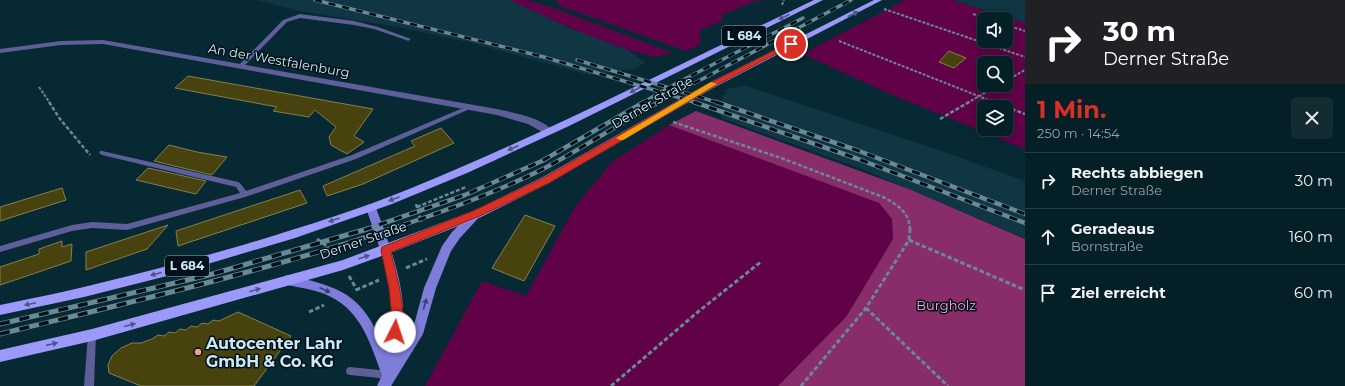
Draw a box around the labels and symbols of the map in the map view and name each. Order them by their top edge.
one-way arrow [847,10,858,17]
one-way arrow [779,14,790,20]
road number: L 684 [722,26,766,46]
pin [774,27,808,61]
street label: An der Westfalenburg [207,40,351,80]
street label: Derner Straße [609,72,696,132]
one-way arrow [629,87,640,93]
one-way arrow [508,145,519,151]
one-way arrow [387,196,399,202]
street label: Derner Straße [317,218,409,262]
one-way arrow [328,218,340,224]
one-way arrow [359,254,371,260]
road number: L 684 [165,256,209,276]
one-way arrow [150,271,162,277]
one-way arrow [249,287,261,293]
one-way arrow [319,287,330,293]
one-way arrow [422,297,428,309]
park label: Burgholz [916,297,976,313]
one-way arrow [23,302,36,308]
position arrow [374,311,416,353]
one-way arrow [124,322,136,328]
place label: Autocenter Lahr GmbH & Co. KG [205,334,343,371]
one-way arrow [46,341,58,347]
marker: Autocenter Lahr GmbH & Co. KG [193,347,203,357]

